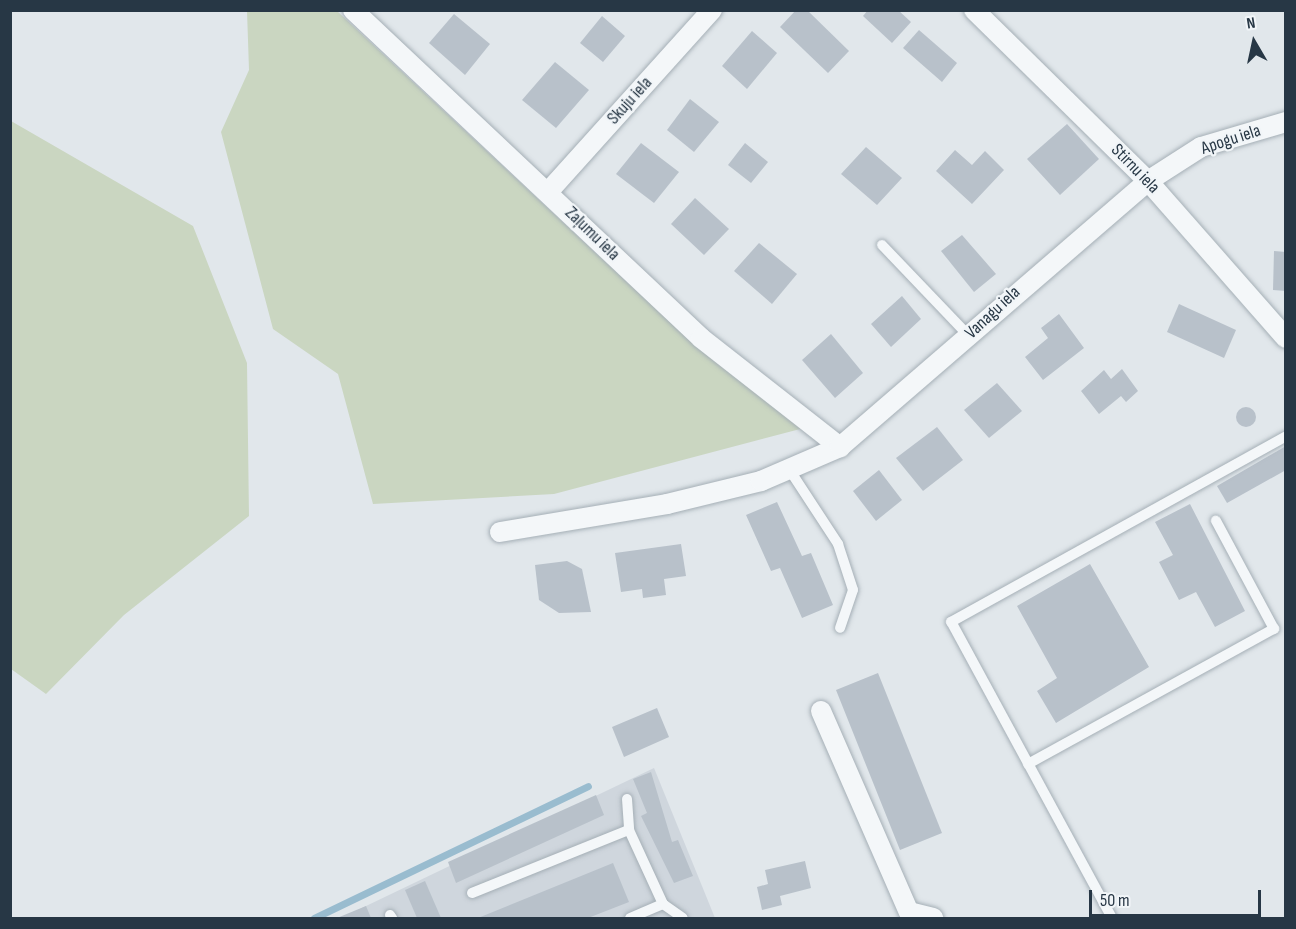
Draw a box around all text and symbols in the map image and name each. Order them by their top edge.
north arrow [1224,12,1284,72]
text: N [1245,14,1257,34]
street label: Skuju iela [603,73,657,129]
street label: Apogu iela [1198,120,1264,160]
street label: Stirnu iela [1106,140,1164,198]
street label: Zaļumu iela [560,203,624,265]
street label: Vanagu iela [961,282,1025,344]
scale bar [1092,878,1264,916]
text: 50 m [1100,890,1130,911]

